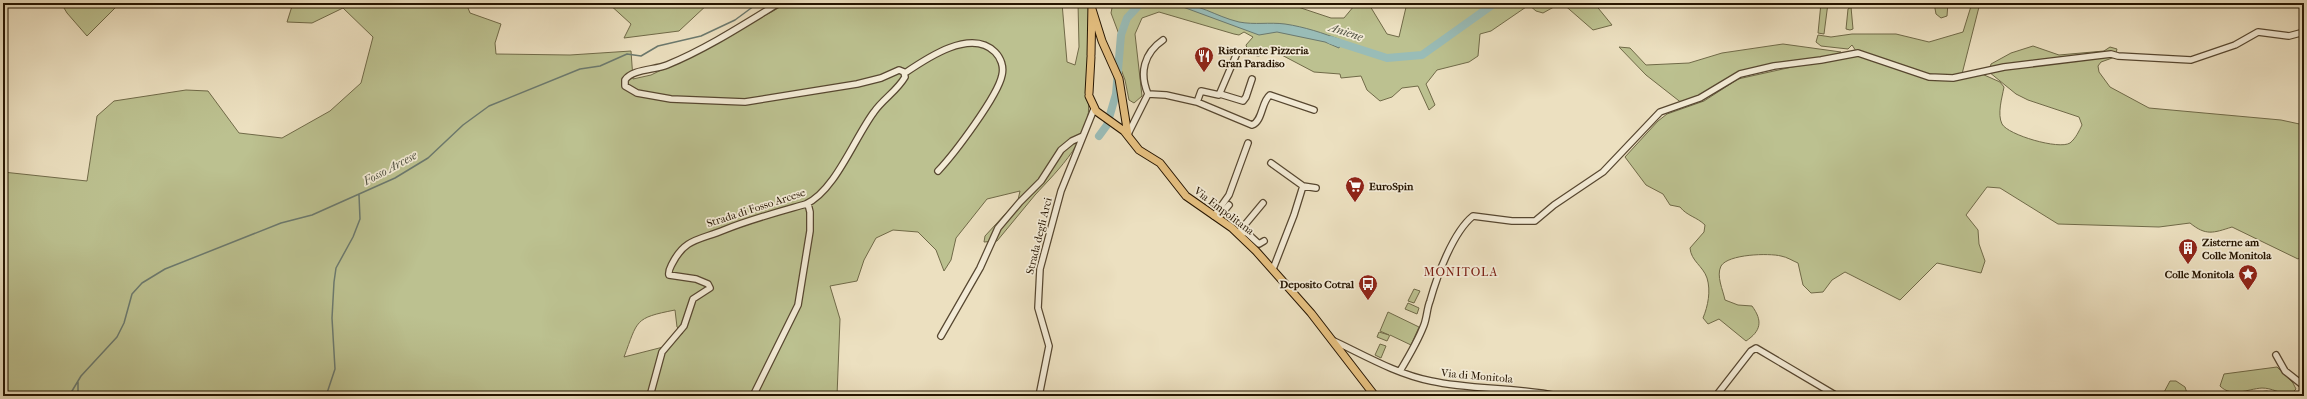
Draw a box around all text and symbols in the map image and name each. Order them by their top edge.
water label: Aniene [1325,19,1366,44]
place label: Ristorante Pizzeria Gran Paradiso [1218,44,1309,70]
restaurant icon: Ristorante Pizzeria Gran Paradiso [1193,45,1215,73]
water label: Fosso Arcese [360,147,420,188]
supermarket icon: EuroSpin [1344,175,1366,203]
place label: EuroSpin [1369,180,1414,193]
street label: Via Empolitana [1191,184,1257,238]
street label: Strada di Fosso Arcese [705,186,808,230]
street label: Strada degli Arci [1023,196,1055,276]
place label: Zisterne am Colle Monitola [2202,236,2272,262]
building icon: Zisterne am Colle Monitola [2177,237,2199,265]
place icon: Colle Monitola [2237,263,2259,291]
district label: MONITOLA [1424,265,1498,279]
place label: Colle Monitola [2165,268,2235,281]
bus stop icon: Deposito Cotral [1357,273,1379,301]
place label: Deposito Cotral [1279,278,1355,291]
street label: Via di Monitola [1440,366,1514,386]

